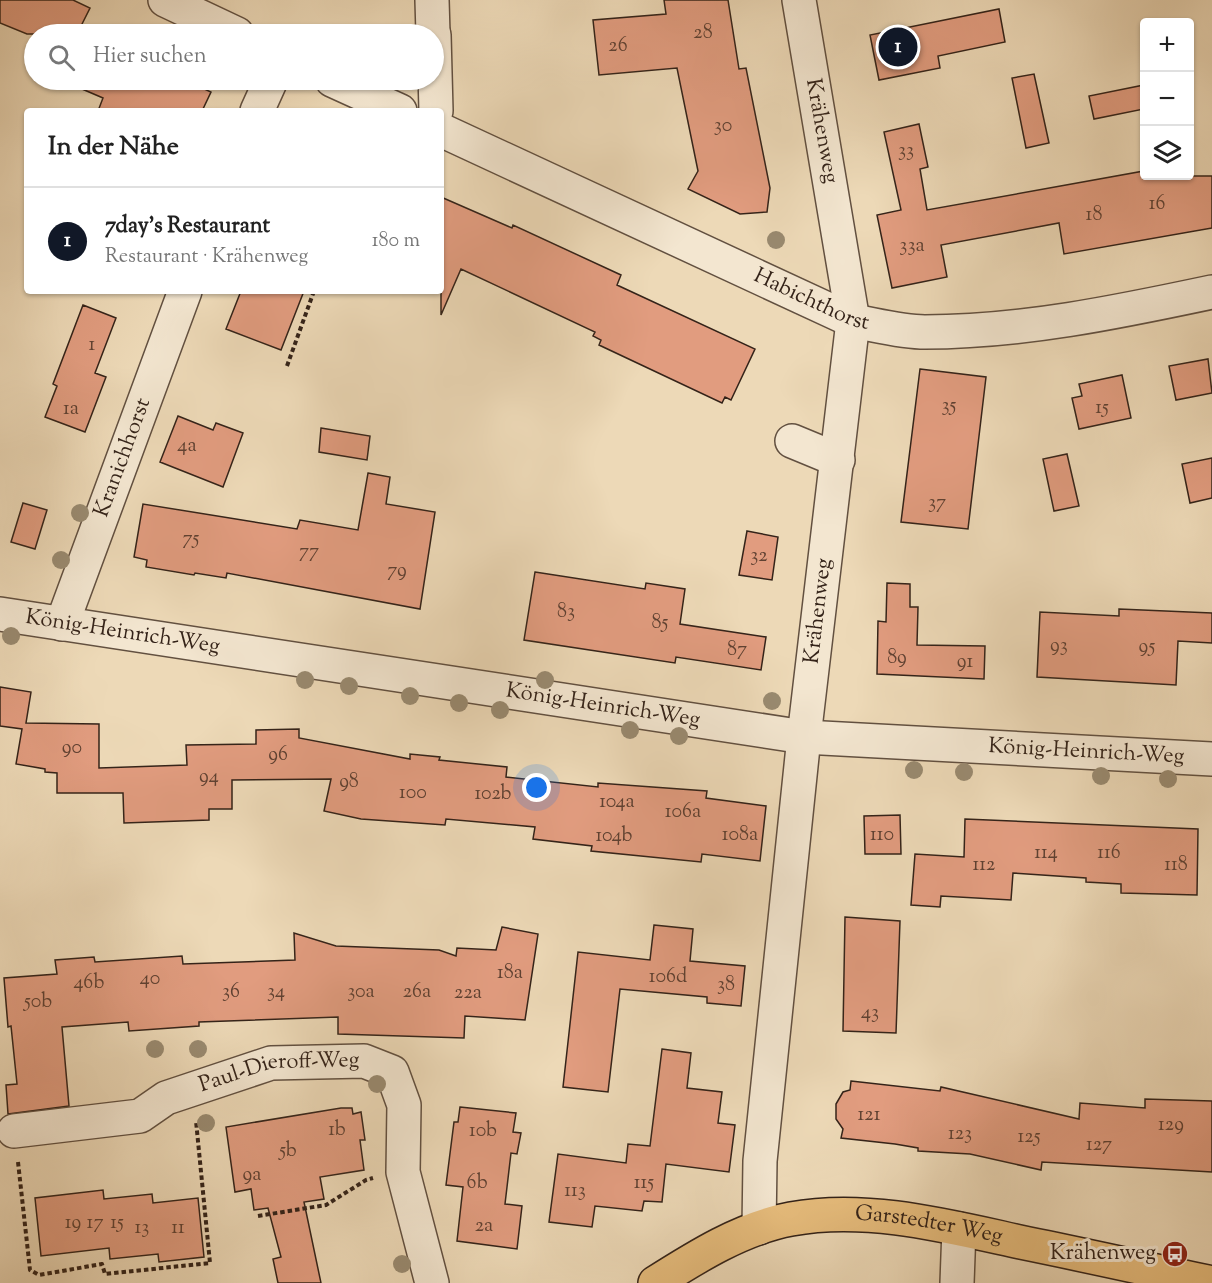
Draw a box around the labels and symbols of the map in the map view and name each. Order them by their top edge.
house number: 28 [693,19,713,48]
pin: 1 [878,24,918,70]
house number: 26 [608,32,628,61]
street label: Krähenweg [796,76,846,186]
house number: 30 [714,112,732,141]
house number: 33 [898,137,914,166]
house number: 16 [1149,190,1165,219]
house number: 18 [1086,201,1102,230]
house number: 33a [899,232,925,261]
street label: Habichthorst [748,261,872,340]
house number: 1 [89,331,96,360]
house number: 35 [942,392,957,421]
street label: Kranichhorst [87,393,160,522]
house number: 15 [1095,394,1109,423]
house number: 1a [63,395,79,424]
house number: 4a [177,432,197,461]
house number: 37 [928,489,946,518]
house number: 75 [183,525,200,554]
house number: 77 [299,538,319,567]
house number: 32 [750,542,768,571]
street label: Krähenweg [797,556,841,666]
house number: 79 [387,557,407,586]
house number: 83 [557,598,575,627]
street label: König-Heinrich-Weg [23,602,222,663]
house number: 85 [652,609,669,638]
house number: 93 [1050,632,1068,661]
house number: 95 [1139,633,1156,662]
house number: 87 [727,636,747,665]
house number: 89 [887,644,907,673]
house number: 91 [957,648,973,677]
street label: König-Heinrich-Weg [504,676,703,737]
street label: König-Heinrich-Weg [987,731,1185,773]
house number: 90 [62,734,82,763]
house number: 96 [268,741,288,770]
house number: 94 [199,763,219,792]
house number: 98 [339,768,359,797]
your location [522,773,551,802]
house number: 100 [399,779,427,808]
house number: 102b [474,780,512,809]
house number: 104a [599,788,635,817]
house number: 106a [665,798,701,827]
house number: 108a [722,821,758,850]
house number: 110 [870,821,894,850]
house number: 104b [595,822,633,851]
house number: 114 [1034,839,1058,868]
house number: 116 [1097,839,1121,868]
house number: 112 [973,851,995,880]
house number: 118 [1164,851,1188,880]
house number: 18a [497,959,523,988]
house number: 106d [649,963,687,992]
house number: 40 [140,965,160,994]
house number: 46b [73,969,105,998]
house number: 38 [717,971,735,1000]
house number: 36 [222,978,240,1007]
house number: 34 [267,978,285,1007]
house number: 30a [347,978,375,1007]
house number: 26a [403,978,431,1007]
house number: 22a [454,979,482,1008]
house number: 50b [23,988,52,1017]
house number: 43 [861,999,879,1028]
street label: Paul-Dieroff-Weg [195,1045,360,1102]
house number: 121 [858,1101,881,1130]
house number: 129 [1158,1111,1184,1140]
house number: 1b [328,1116,346,1145]
house number: 10b [469,1117,497,1146]
house number: 123 [948,1120,972,1149]
house number: 125 [1018,1123,1041,1152]
house number: 127 [1086,1131,1112,1160]
house number: 5b [278,1137,297,1166]
house number: 9a [243,1161,261,1190]
house number: 6b [466,1169,488,1198]
house number: 115 [634,1169,654,1198]
house number: 113 [564,1177,586,1206]
street label: Garstedter Weg [854,1199,1006,1254]
house number: 19 [65,1209,81,1238]
house number: 17 [87,1209,103,1238]
house number: 15 [110,1209,124,1238]
house number: 2a [475,1212,493,1241]
house number: 13 [135,1214,149,1243]
house number: 11 [171,1214,185,1243]
place label: Krähenweg [1050,1238,1156,1270]
bus stop icon: Krähenweg [1160,1239,1190,1269]

